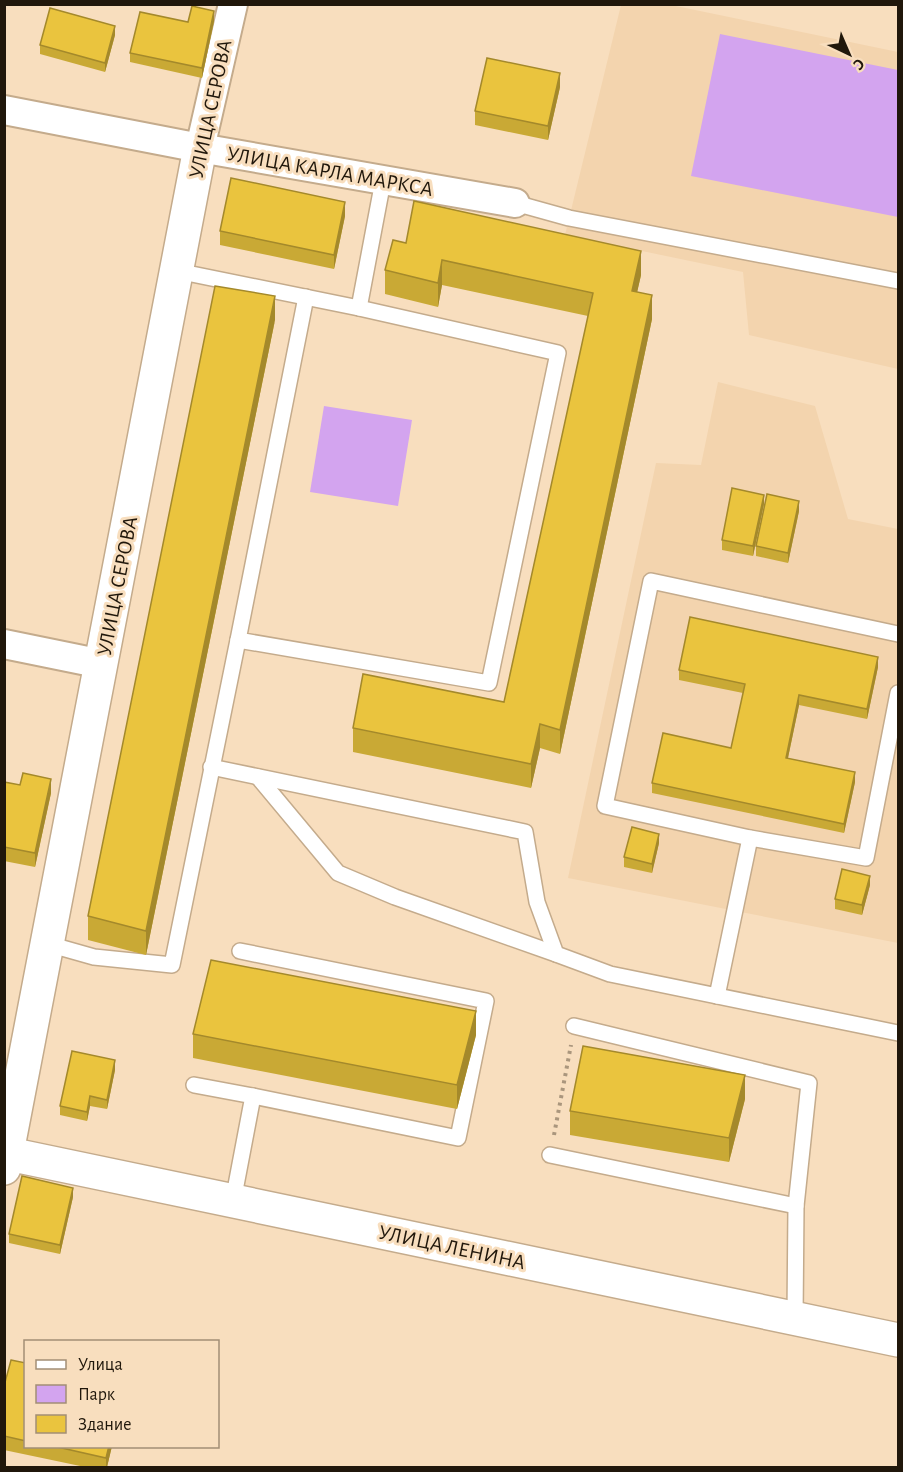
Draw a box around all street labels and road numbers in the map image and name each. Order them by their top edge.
street label: УЛИЦА СЕРОВА [186,38,235,180]
street label: УЛИЦА КАРЛА МАРКСА [225,143,435,200]
street label: УЛИЦА СЕРОВА [94,515,141,657]
street label: УЛИЦА ЛЕНИНА [377,1222,527,1273]

